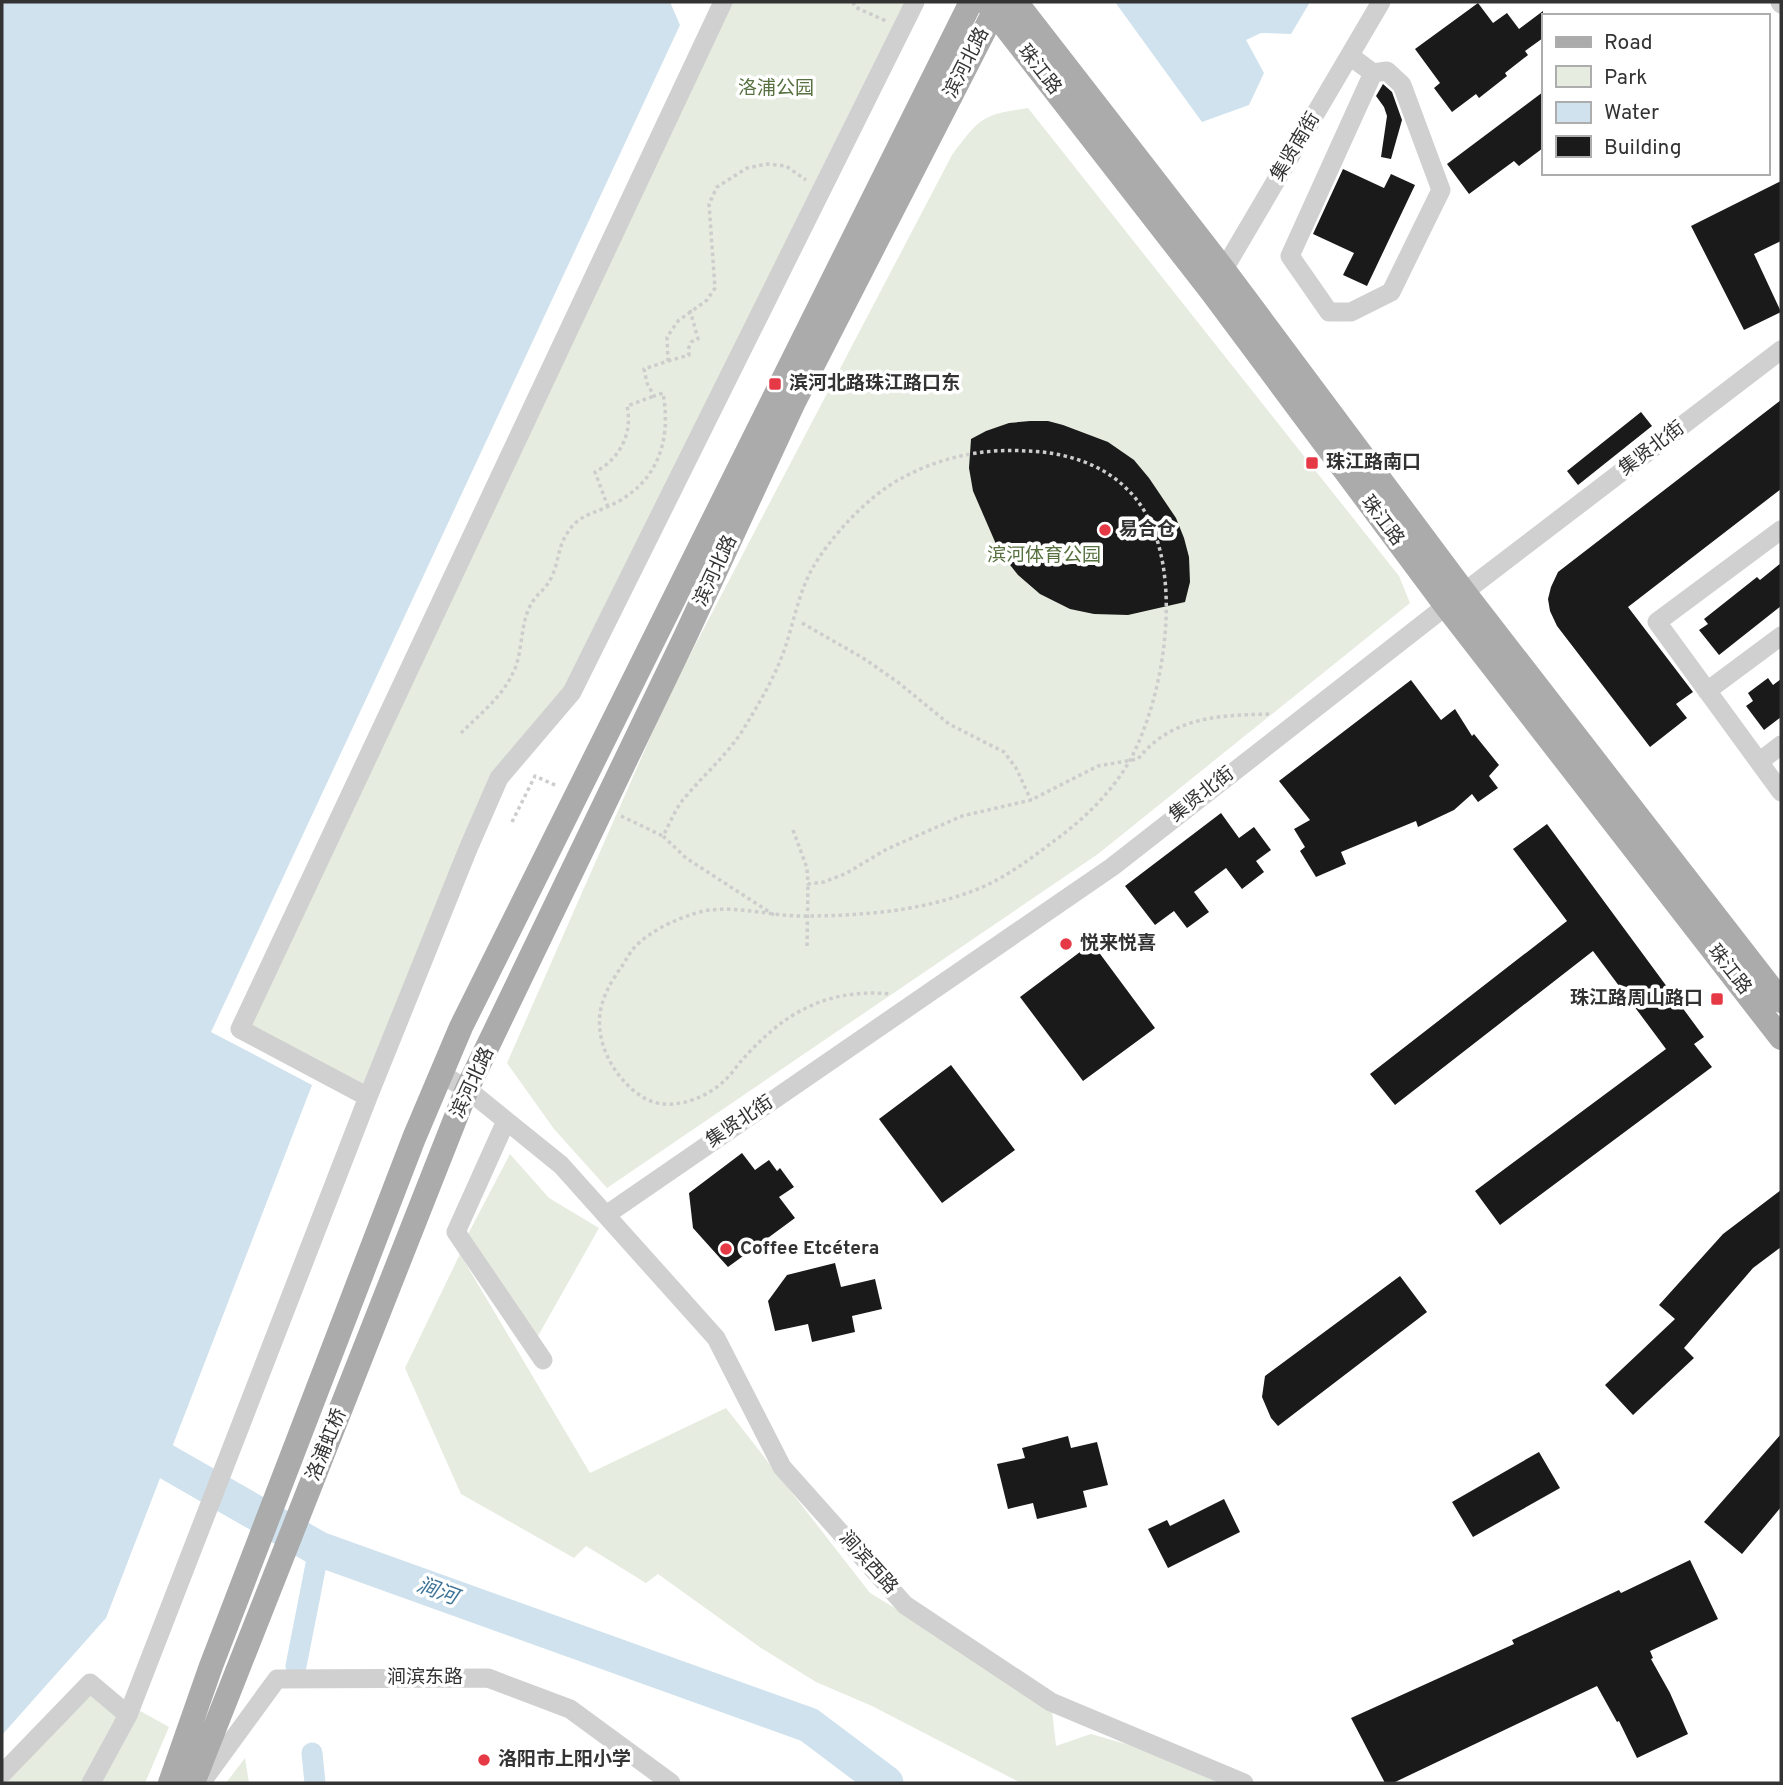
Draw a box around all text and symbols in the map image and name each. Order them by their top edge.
legend [1542,14,1769,175]
street label: 滨河北路 [939,24,995,102]
text: Road [1604,30,1653,57]
street label: 珠江路 [1012,40,1066,100]
text: Park [1604,65,1647,92]
park label: 洛浦公园 [738,77,814,101]
text: Water [1604,100,1659,127]
street label: 集贤南街 [1266,108,1326,186]
text: Building [1604,135,1682,162]
place label: 滨河北路珠江路口东 [789,372,960,396]
marker: 滨河北路珠江路口东 [767,376,783,392]
street label: 集贤北街 [1614,417,1690,481]
place label: 珠江路南口 [1326,451,1421,475]
marker: 珠江路南口 [1304,455,1320,471]
street label: 珠江路 [1355,491,1409,551]
place label: 易合仓 [1119,518,1176,542]
marker: 易合仓 [1097,522,1113,538]
street label: 滨河北路 [689,531,743,611]
park label: 滨河体育公园 [987,544,1101,568]
street label: 集贤北街 [1165,762,1239,828]
place label: 悦来悦喜 [1080,932,1156,956]
marker: 悦来悦喜 [1058,936,1074,952]
street label: 珠江路 [1702,940,1756,1000]
place label: 珠江路周山路口 [1570,987,1703,1011]
marker: 珠江路周山路口 [1709,991,1725,1007]
street label: 滨河北路 [446,1043,500,1123]
street label: 集贤北街 [702,1091,778,1153]
place label: Coffee Etcétera [740,1237,879,1261]
marker: Coffee Etcétera [718,1241,734,1257]
street label: 洛浦虹桥 [302,1405,352,1485]
street label: 涧滨西路 [834,1527,902,1599]
water label: 涧河 [413,1572,465,1613]
street label: 涧滨东路 [387,1666,463,1690]
place label: 洛阳市上阳小学 [498,1748,631,1772]
marker: 洛阳市上阳小学 [476,1752,492,1768]

